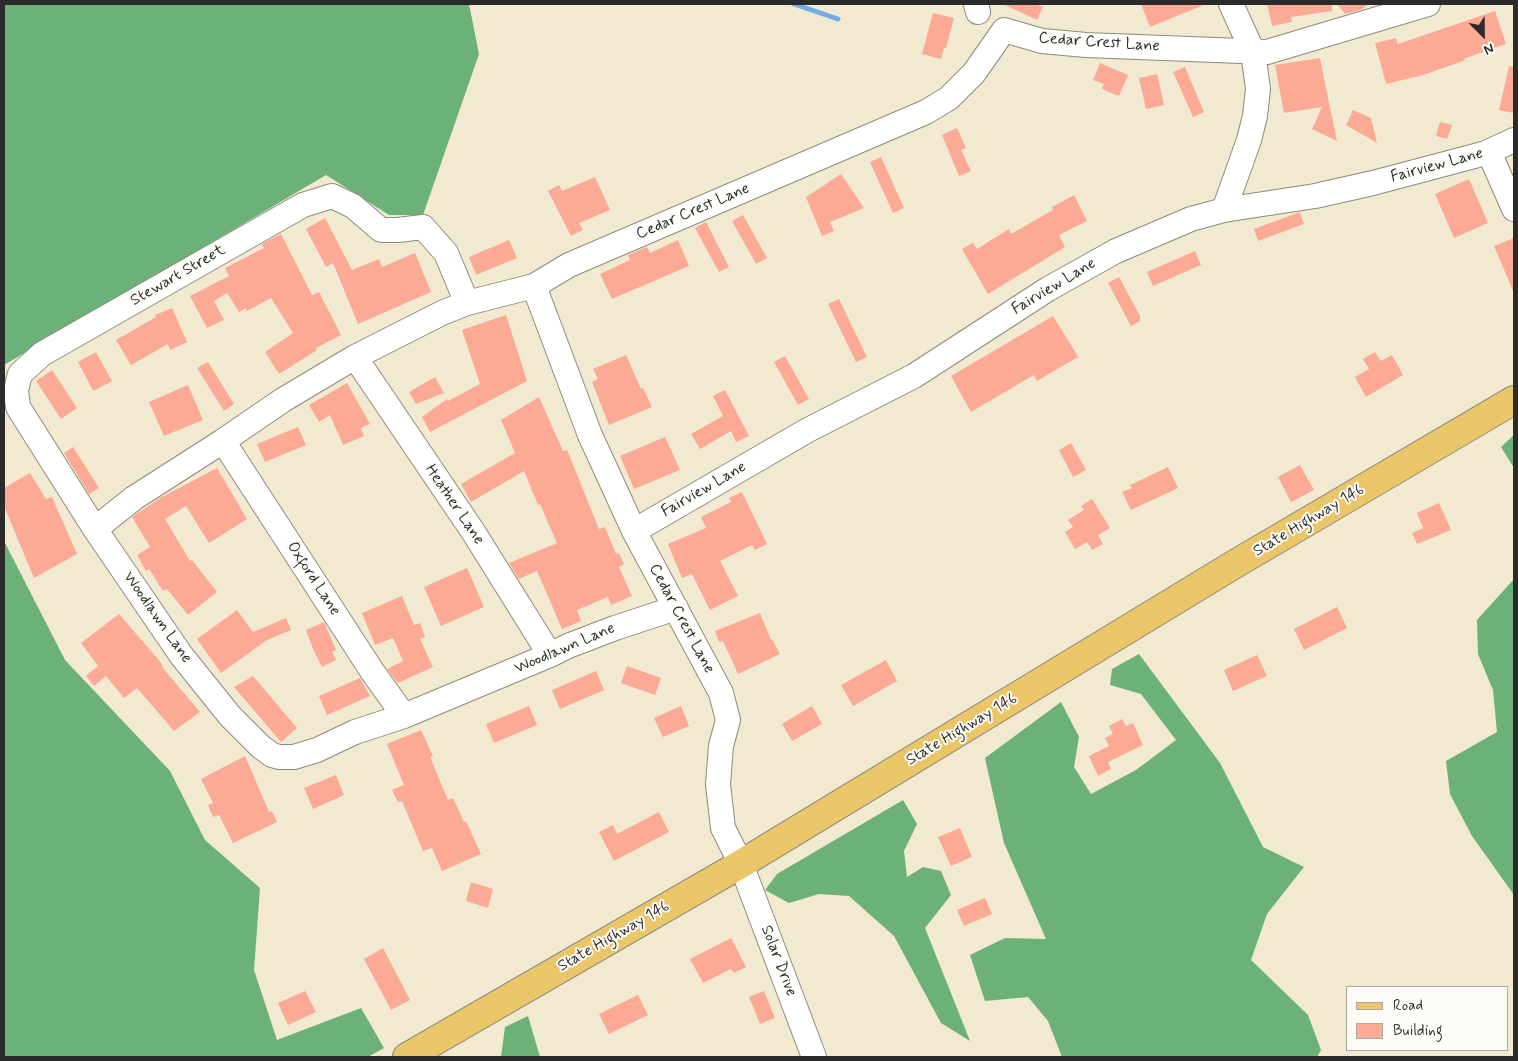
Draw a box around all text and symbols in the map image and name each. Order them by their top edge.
north arrow [1458,10,1508,60]
street label: Cedar Crest Lane [1038,29,1160,57]
text: N [1481,39,1497,59]
street label: Fairview Lane [1389,144,1485,188]
street label: Cedar Crest Lane [633,179,753,245]
street label: Stewart Street [127,241,229,311]
street label: Fairview Lane [1008,254,1100,320]
street label: Fairview Lane [658,458,750,522]
street label: Heather Lane [420,461,488,549]
street label: State Highway 146 [1250,480,1368,562]
street label: Oxford Lane [282,538,344,620]
street label: Cedar Crest Lane [644,561,718,677]
street label: Woodlawn Lane [118,569,196,667]
street label: Woodlawn Lane [512,619,618,679]
street label: State Highway 146 [903,689,1021,771]
street label: State Highway 146 [555,897,673,977]
street label: Solar Drive [756,923,800,999]
legend [1346,986,1508,1051]
text: Road [1393,996,1423,1016]
text: Building [1393,1021,1443,1041]

